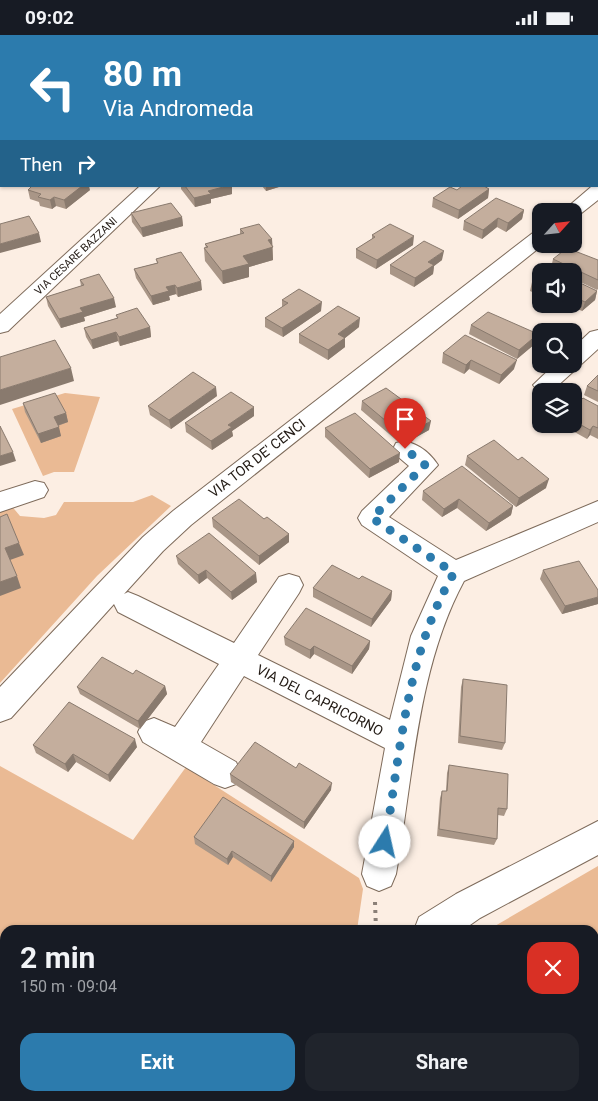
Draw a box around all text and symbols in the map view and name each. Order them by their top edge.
text: 09:02 [25,6,74,29]
text: 80 m [103,54,182,95]
icon: left [20,55,85,120]
text: Via Andromeda [103,96,254,121]
icon: right [72,150,100,178]
text: Then [20,153,62,176]
north arrow [532,203,582,253]
map controls [532,203,582,433]
street label: VIA CESARE BAZZANI [32,214,120,298]
button: sound [532,263,582,313]
button: search [532,323,582,373]
button: layers [532,383,582,433]
pin [384,398,426,449]
icon: arrive [391,405,419,433]
street label: VIA TOR DE' CENCI [206,415,308,501]
street label: VIA DEL CAPRICORNO [254,661,386,739]
position arrow [358,815,410,867]
text: 2 min [20,940,95,975]
button: close [527,942,579,994]
text: 150 m · 09:04 [20,977,117,996]
button: Exit [20,1033,295,1091]
button: Share [305,1033,579,1091]

